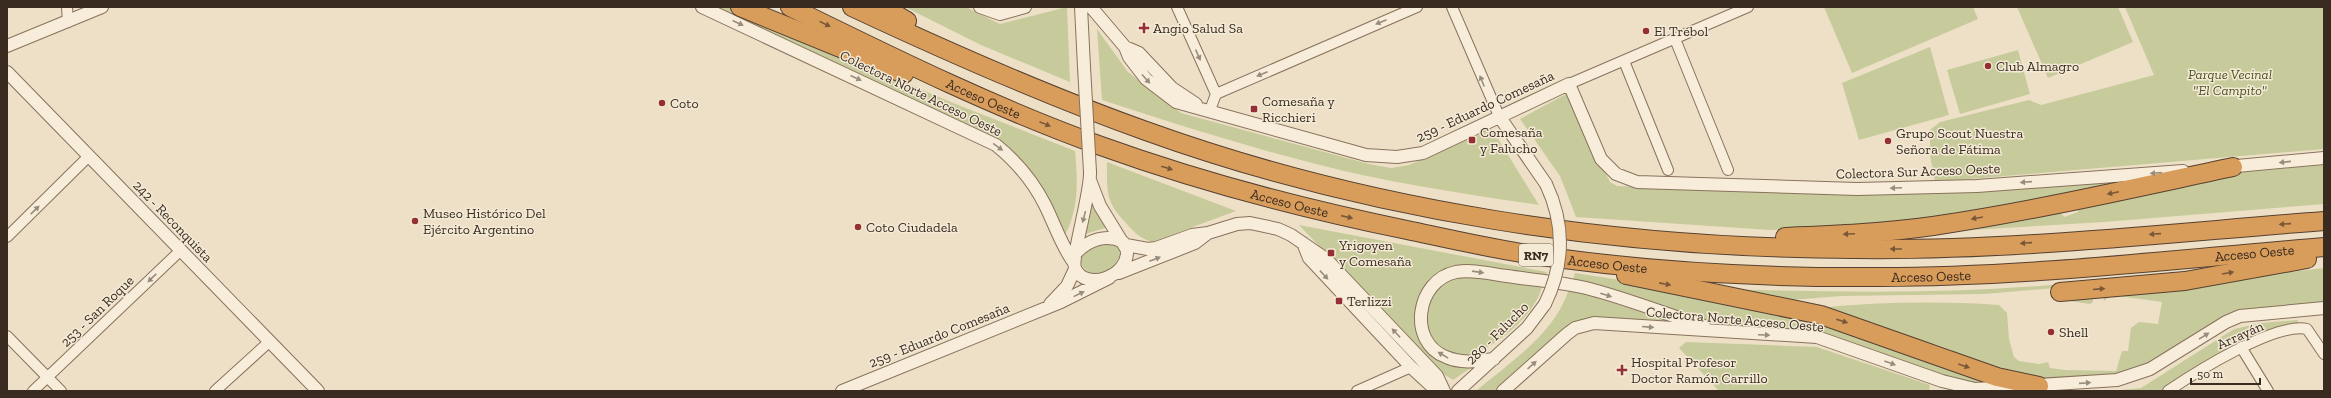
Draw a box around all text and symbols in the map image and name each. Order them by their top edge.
one-way arrow [732,20,743,26]
place label: Angio Salud Sa [1153,20,1243,37]
one-way arrow [1375,20,1387,26]
one-way arrow [819,21,830,27]
marker: Angio Salud Sa [1138,22,1150,34]
place label: El Trébol [1654,23,1708,40]
marker: El Trébol [1641,26,1651,36]
street label: Colectora Norte Acceso Oeste [837,46,1005,140]
one-way arrow [1196,50,1202,62]
place label: Club Almagro [1996,58,2079,75]
marker: Club Almagro [1983,61,1993,71]
park label: Parque Vecinal "El Campito" [2188,66,2272,99]
street label: 259 - Eduardo Comesaña [1414,67,1557,146]
one-way arrow [1256,71,1268,77]
street label: Acceso Oeste [944,74,1024,122]
one-way arrow [1142,74,1151,84]
one-way arrow [1479,74,1485,86]
one-way arrow [850,75,861,81]
place label: Comesaña y Ricchieri [1262,93,1335,126]
place label: Coto [670,95,699,112]
marker: Coto [657,98,667,108]
marker: Comesaña y Ricchieri [1249,104,1259,114]
one-way arrow [1040,122,1052,128]
place label: Comesaña y Falucho [1480,124,1543,157]
place label: Grupo Scout Nuestra Señora de Fátima [1896,125,2023,158]
marker: Comesaña y Falucho [1467,135,1477,145]
marker: Grupo Scout Nuestra Señora de Fátima [1883,136,1893,146]
one-way arrow [992,143,1003,151]
one-way arrow [2279,159,2291,165]
street label: Colectora Sur Acceso Oeste [1836,160,2001,183]
one-way arrow [1162,165,1174,171]
one-way arrow [2150,169,2162,176]
street label: 242 - Reconquista [129,177,216,266]
one-way arrow [2020,179,2032,186]
street label: Acceso Oeste [1249,185,1331,222]
one-way arrow [1889,185,1902,191]
one-way arrow [2107,190,2119,196]
one-way arrow [30,205,40,215]
place label: Museo Histórico Del Ejército Argentino [423,205,546,238]
one-way arrow [1081,211,1087,223]
one-way arrow [1341,215,1353,221]
one-way arrow [1971,215,1984,221]
marker: Museo Histórico Del Ejército Argentino [410,216,420,226]
place label: Coto Ciudadela [866,219,958,236]
one-way arrow [2279,220,2291,227]
marker: Coto Ciudadela [853,222,863,232]
one-way arrow [1843,230,1855,237]
one-way arrow [2149,230,2162,237]
place label: Yrigoyen y Comesaña [1338,237,1412,270]
one-way arrow [2020,240,2032,247]
street label: Acceso Oeste [2214,242,2295,266]
road number: RN7 [1519,244,1553,266]
one-way arrow [1889,246,1902,252]
marker: Yrigoyen y Comesaña [1326,248,1336,258]
street label: Acceso Oeste [1567,252,1648,277]
one-way arrow [1150,255,1162,261]
street label: Acceso Oeste [1891,267,1972,286]
one-way arrow [1472,269,1484,275]
one-way arrow [1319,270,1328,279]
one-way arrow [2222,270,2234,276]
street label: 253 - San Roque [57,272,138,351]
one-way arrow [147,273,157,282]
one-way arrow [1659,281,1671,287]
one-way arrow [2093,285,2105,292]
one-way arrow [1073,291,1085,297]
one-way arrow [1600,292,1612,298]
place label: Terlizzi [1347,293,1392,310]
marker: Terlizzi [1334,296,1344,306]
street label: 259 - Eduardo Comesaña [866,299,1012,371]
street label: 280 - Falucho [1463,299,1532,368]
street label: Colectora Norte Acceso Oeste [1645,303,1825,336]
street label: Arrayán [2214,318,2266,353]
one-way arrow [1836,319,1848,325]
one-way arrow [1642,323,1654,330]
place label: Shell [2059,324,2089,341]
marker: Shell [2046,327,2056,337]
one-way arrow [1392,329,1401,338]
one-way arrow [1758,331,1770,338]
one-way arrow [2198,332,2210,339]
one-way arrow [1437,351,1449,358]
place label: Hospital Profesor Doctor Ramón Carrillo [1631,354,1768,387]
one-way arrow [1527,360,1537,369]
one-way arrow [1884,360,1896,366]
scale bar [2191,360,2260,386]
one-way arrow [1959,363,1971,369]
marker: Hospital Profesor Doctor Ramón Carrillo [1616,364,1628,376]
text: 50 m [2197,367,2224,381]
one-way arrow [2079,379,2091,386]

